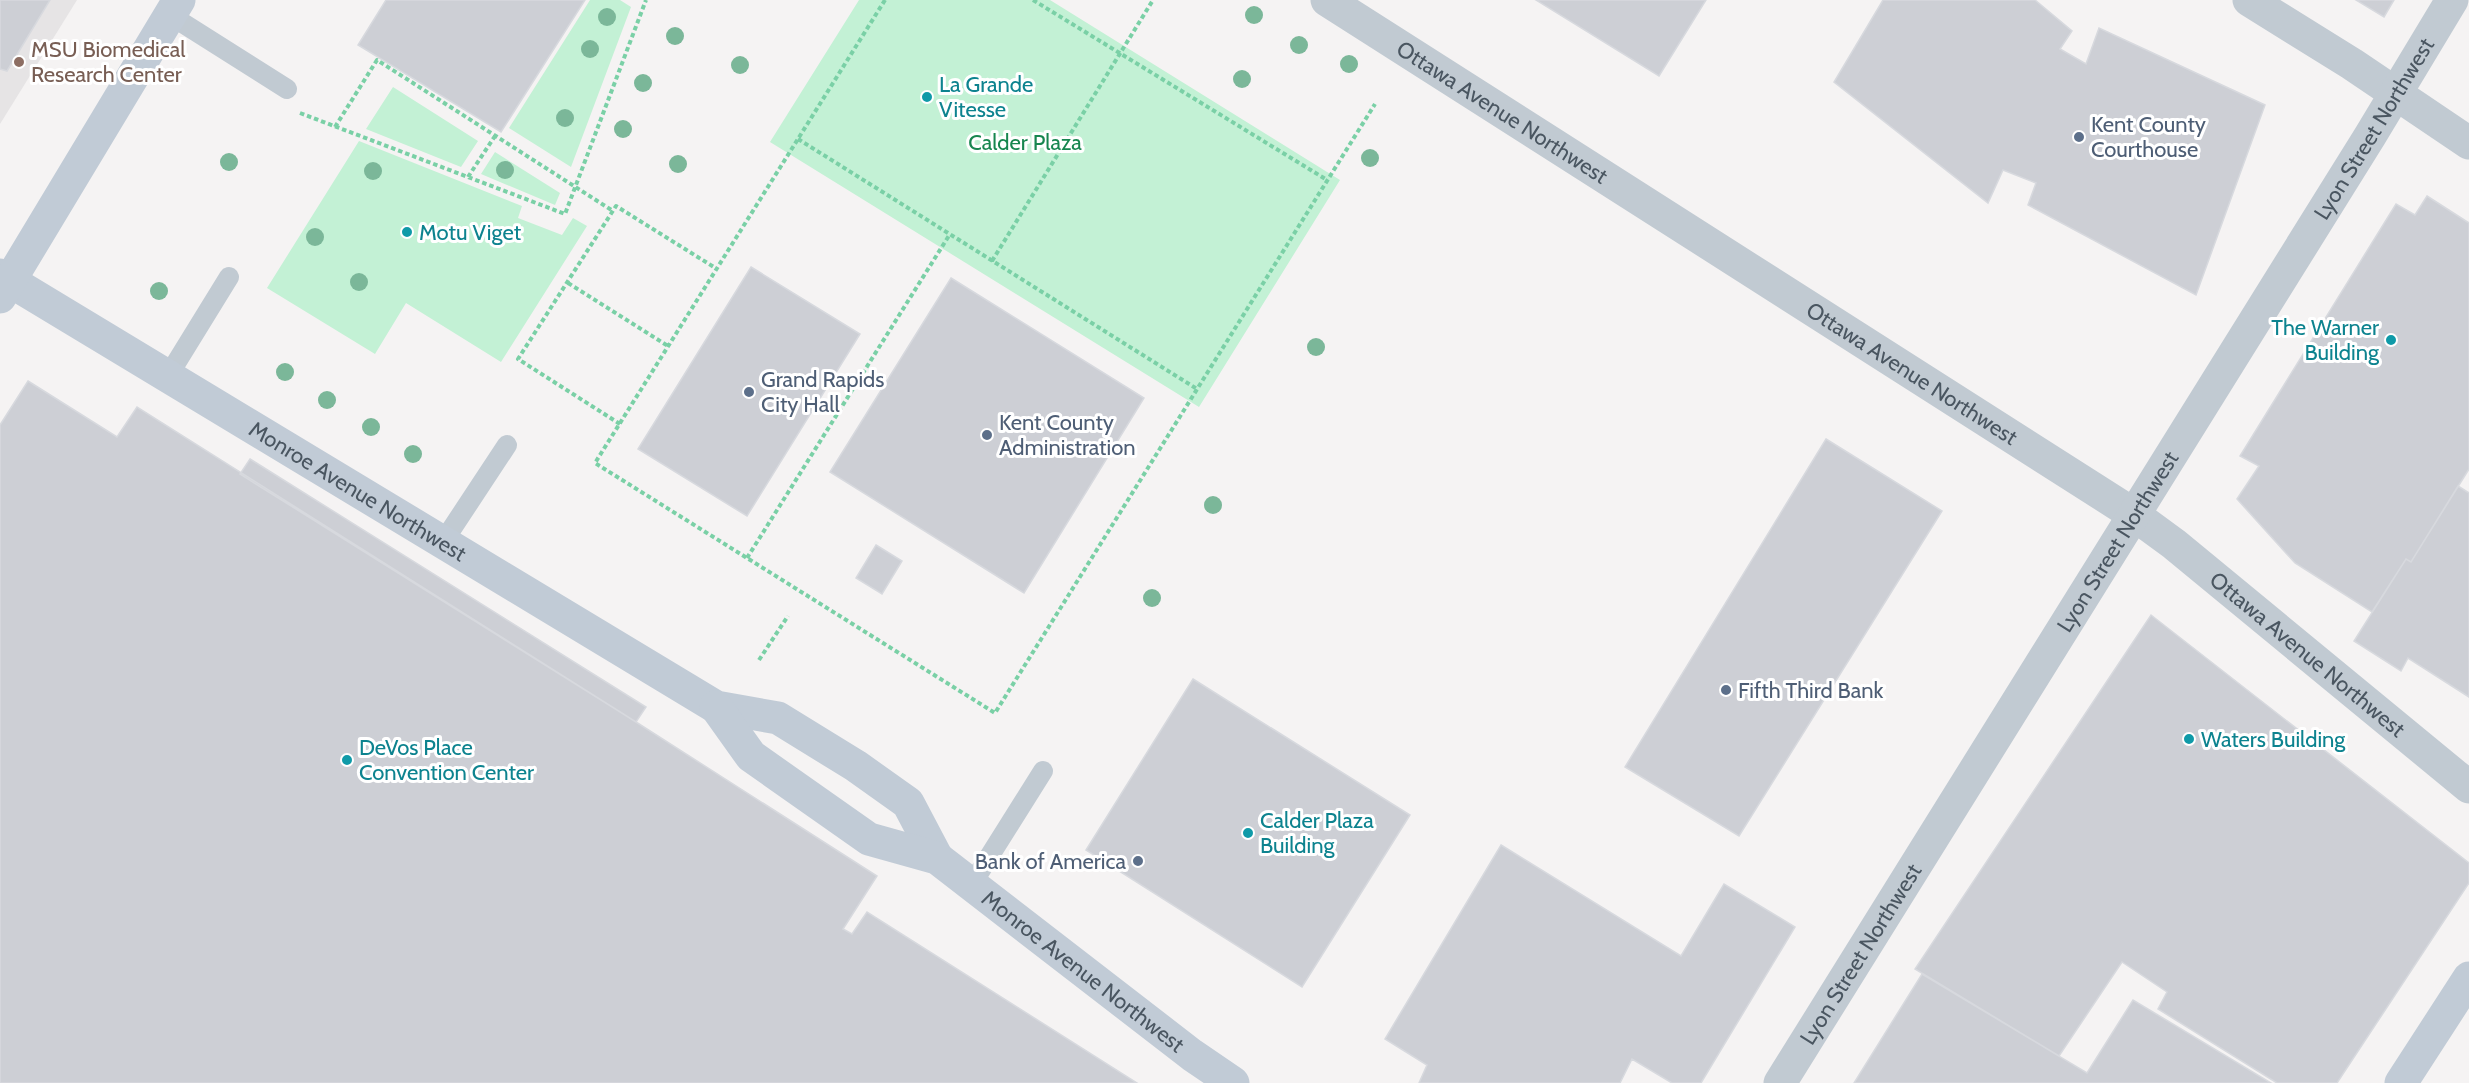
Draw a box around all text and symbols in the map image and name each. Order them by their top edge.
street label: Lyon Street Northwest [2308,33,2440,225]
street label: Ottawa Avenue Northwest [1391,35,1613,190]
place label: MSU Biomedical Research Center [31,36,186,88]
marker: MSU Biomedical Research Center [12,55,26,69]
place label: La Grande Vitesse [939,71,1033,123]
marker: La Grande Vitesse [920,90,934,104]
place label: Kent County Courthouse [2091,111,2206,163]
park label: Calder Plaza [968,129,1082,156]
marker: Kent County Courthouse [2072,130,2086,144]
place label: Motu Viget [419,219,522,246]
marker: Motu Viget [400,225,414,239]
street label: Ottawa Avenue Northwest [1801,296,2023,451]
place label: The Warner Building [2271,314,2380,366]
marker: The Warner Building [2384,333,2398,347]
place label: Grand Rapids City Hall [761,366,884,418]
marker: Grand Rapids City Hall [742,385,756,399]
place label: Kent County Administration [999,409,1136,461]
street label: Monroe Avenue Northwest [244,416,472,568]
marker: Kent County Administration [980,428,994,442]
street label: Lyon Street Northwest [2051,446,2185,637]
street label: Ottawa Avenue Northwest [2204,566,2411,743]
place label: Fifth Third Bank [1738,677,1884,704]
marker: Fifth Third Bank [1719,683,1733,697]
place label: Waters Building [2201,726,2346,753]
marker: Waters Building [2182,732,2196,746]
place label: DeVos Place Convention Center [359,734,534,786]
marker: DeVos Place Convention Center [340,753,354,767]
place label: Calder Plaza Building [1260,807,1374,859]
marker: Calder Plaza Building [1241,826,1255,840]
place label: Bank of America [975,848,1126,875]
marker: Bank of America [1131,854,1145,868]
street label: Lyon Street Northwest [1794,858,1928,1050]
street label: Monroe Avenue Northwest [976,885,1190,1059]

